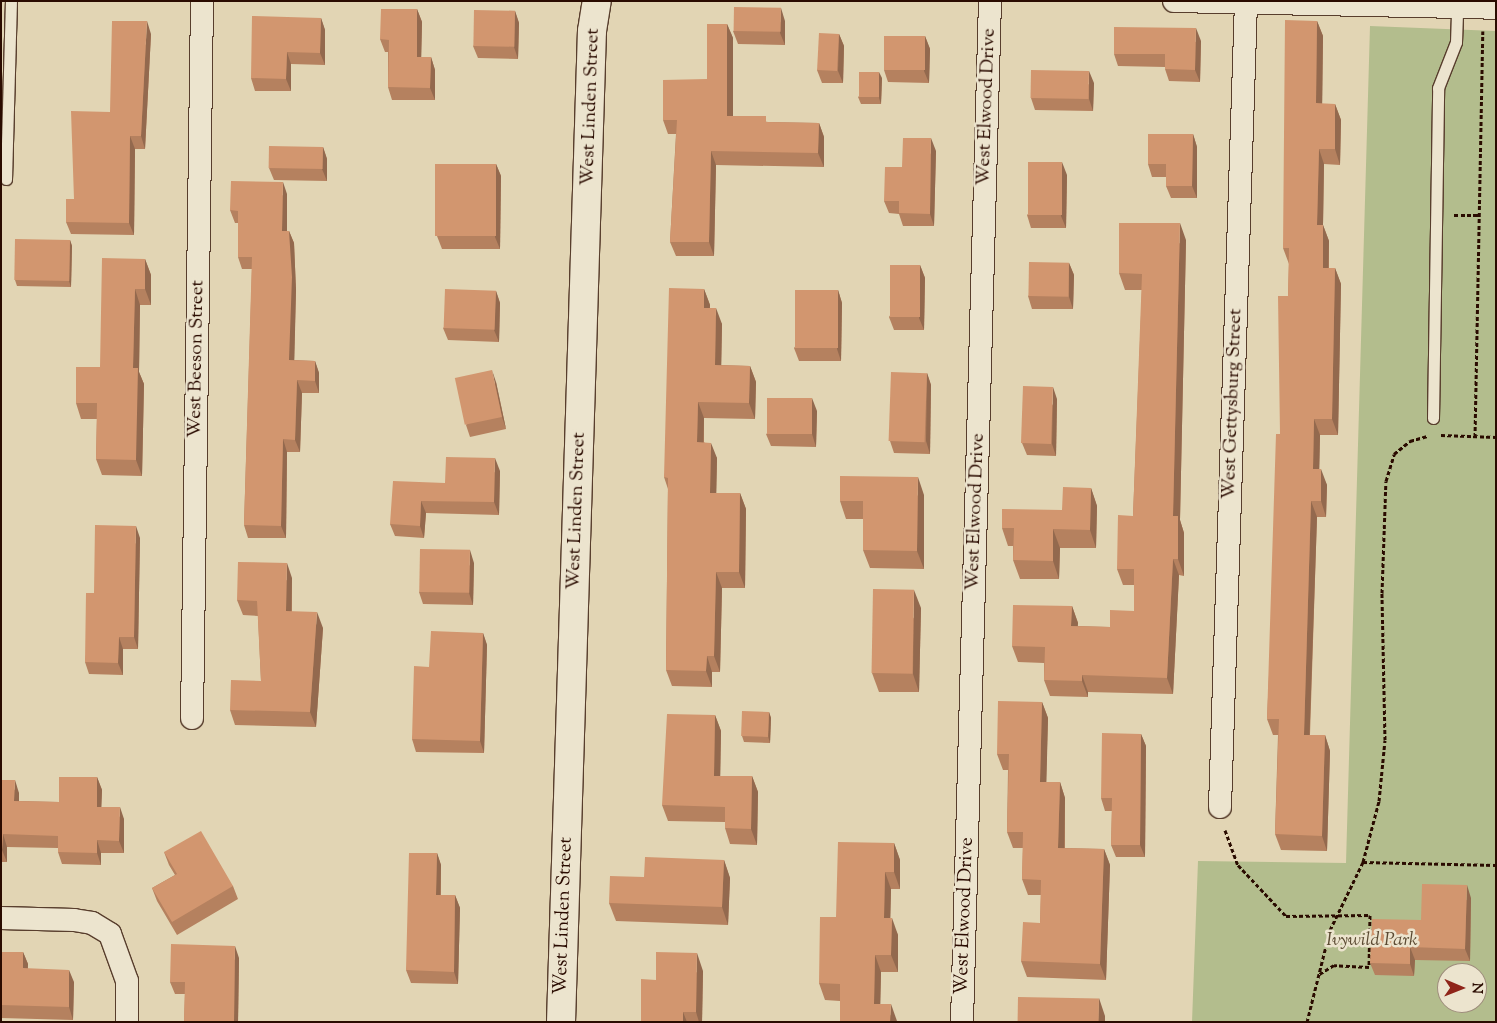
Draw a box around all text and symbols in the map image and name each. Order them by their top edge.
street label: West Linden Street [577,28,605,186]
street label: West Elwood Drive [973,28,1001,186]
street label: West Beeson Street [184,280,210,438]
street label: West Gettysburg Street [1218,308,1248,500]
street label: West Linden Street [563,432,591,590]
street label: West Elwood Drive [962,433,990,591]
street label: West Linden Street [550,837,578,995]
street label: West Elwood Drive [951,837,979,995]
park label: Ivywild Park [1326,930,1418,952]
north arrow [1437,963,1487,1013]
text: N [1466,982,1486,994]

